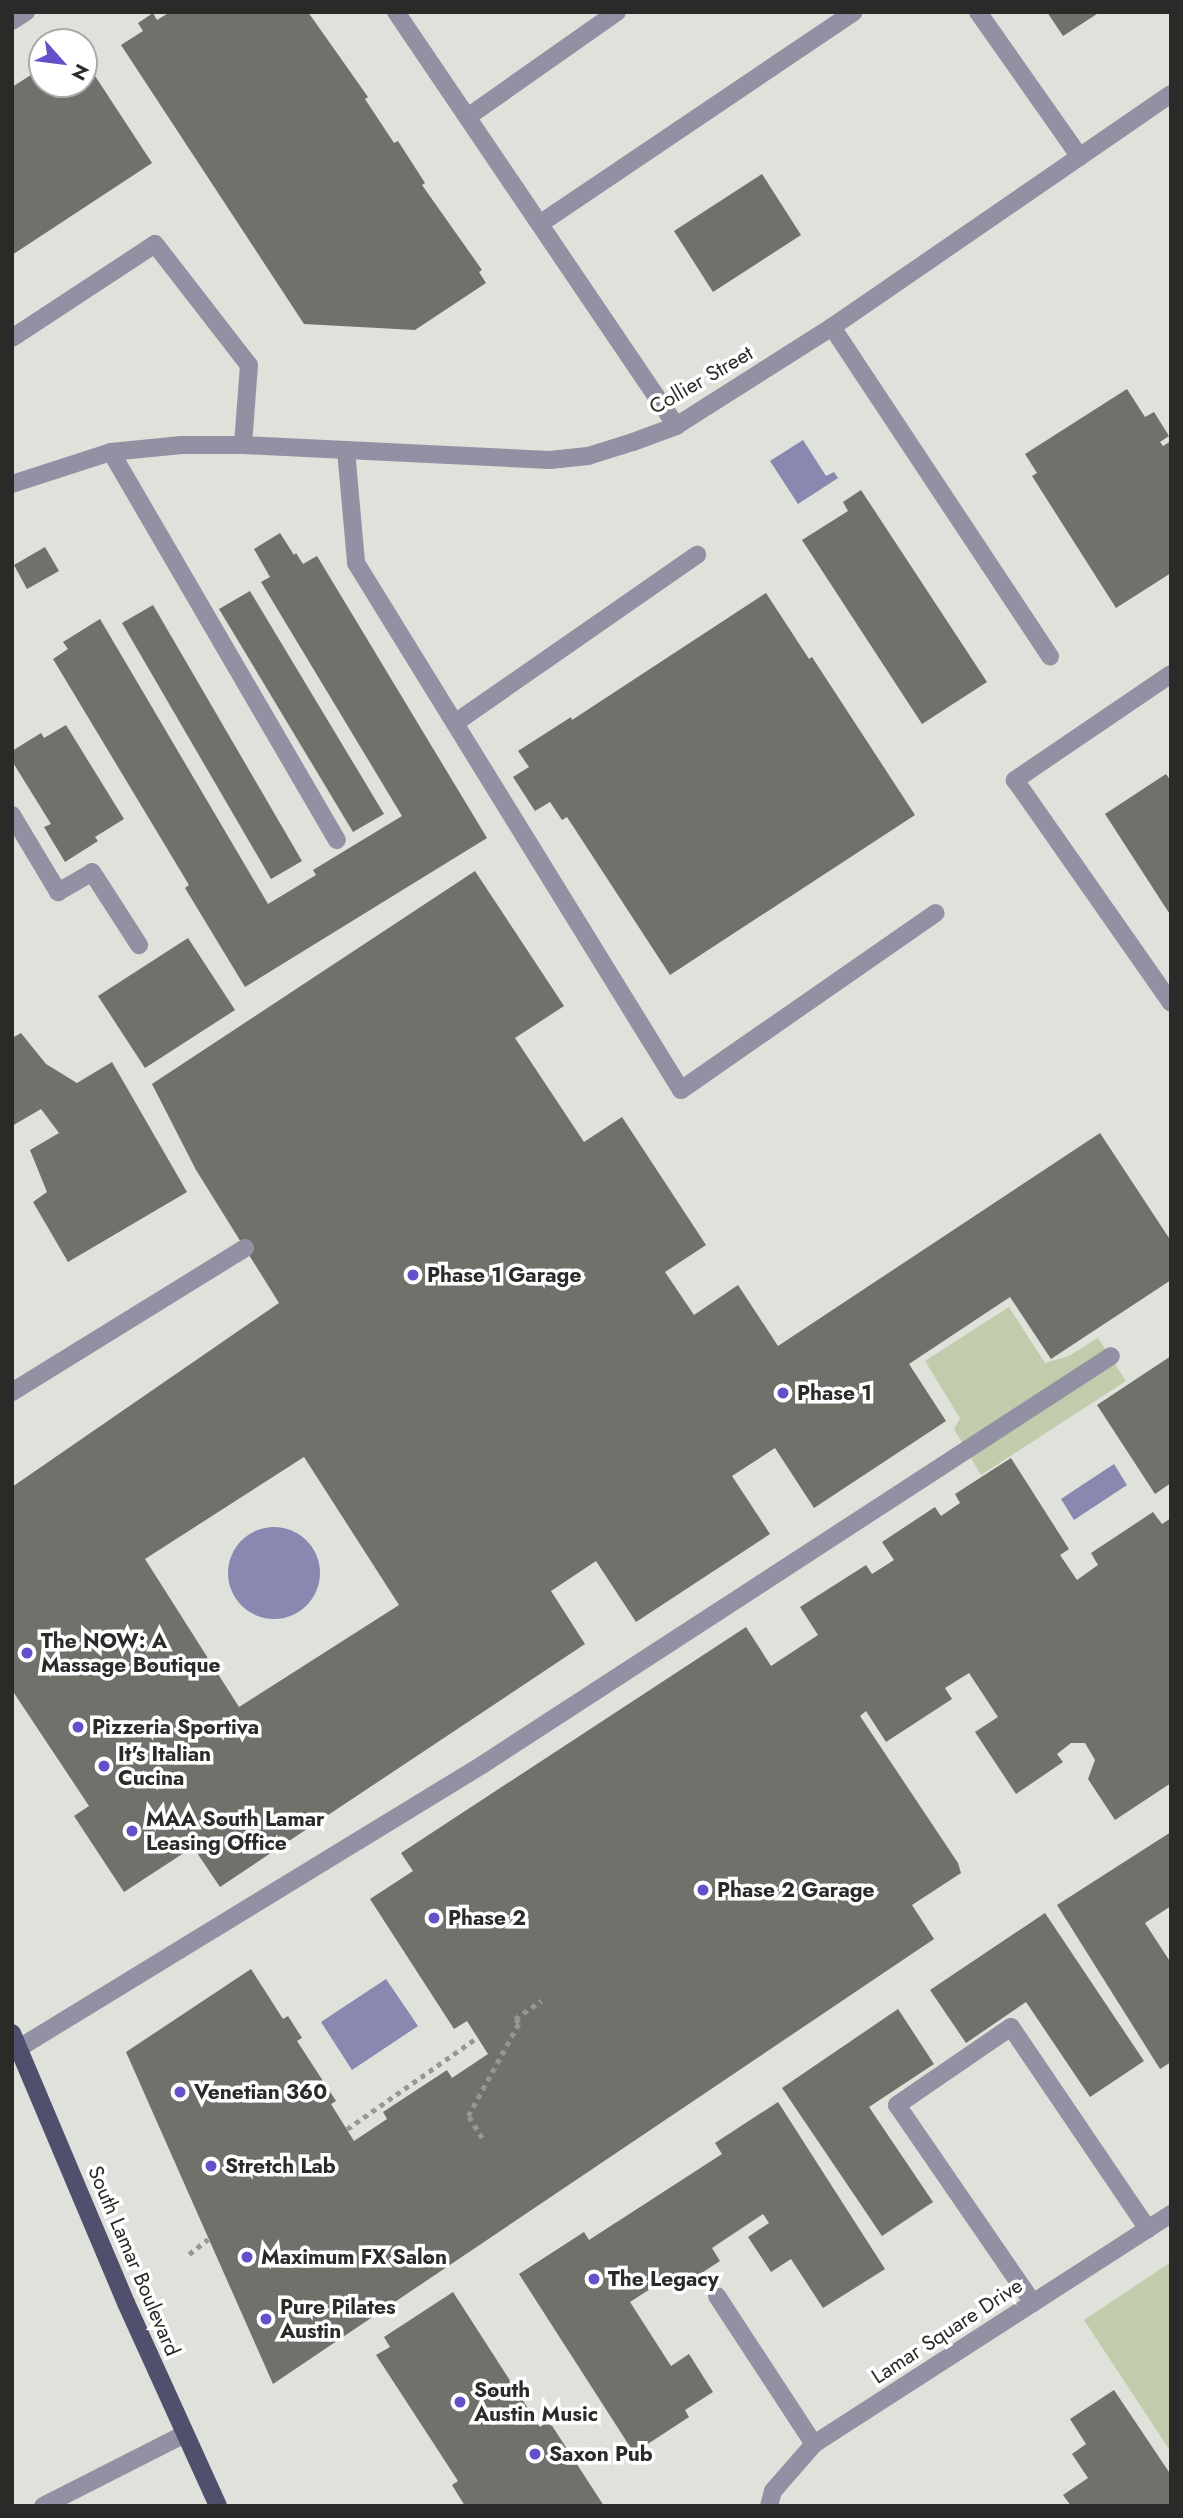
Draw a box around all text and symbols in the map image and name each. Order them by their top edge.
north arrow [28,28,98,98]
text: N [65,59,96,85]
street label: Collier Street [645,340,757,420]
place label: Phase 1 Garage [427,1262,581,1288]
marker: Phase 1 Garage [405,1267,421,1283]
place label: Phase 1 [797,1380,872,1406]
marker: Phase 1 [775,1385,791,1401]
place label: The NOW: A Massage Boutique [41,1628,221,1678]
marker: The NOW: A Massage Boutique [19,1645,35,1661]
place label: Pizzeria Sportiva [92,1714,259,1740]
marker: Pizzeria Sportiva [70,1719,86,1735]
place label: It's Italian Cucina [118,1741,211,1791]
marker: It's Italian Cucina [96,1758,112,1774]
place label: MAA South Lamar Leasing Office [146,1806,325,1856]
marker: MAA South Lamar Leasing Office [124,1823,140,1839]
place label: Phase 2 Garage [717,1877,875,1903]
marker: Phase 2 Garage [695,1882,711,1898]
place label: Phase 2 [448,1905,526,1931]
marker: Phase 2 [426,1910,442,1926]
place label: Venetian 360 [194,2079,327,2105]
marker: Venetian 360 [172,2084,188,2100]
place label: Stretch Lab [225,2153,336,2179]
marker: Stretch Lab [203,2158,219,2174]
street label: South Lamar Boulevard [83,2162,185,2360]
place label: Maximum FX Salon [261,2244,447,2270]
marker: Maximum FX Salon [239,2249,255,2265]
place label: The Legacy [608,2266,719,2292]
marker: The Legacy [586,2271,602,2287]
street label: Lamar Square Drive [867,2273,1027,2389]
place label: Pure Pilates Austin [280,2294,396,2344]
marker: Pure Pilates Austin [258,2311,274,2327]
place label: South Austin Music [474,2377,598,2427]
marker: South Austin Music [452,2394,468,2410]
place label: Saxon Pub [549,2441,653,2467]
marker: Saxon Pub [527,2446,543,2462]

